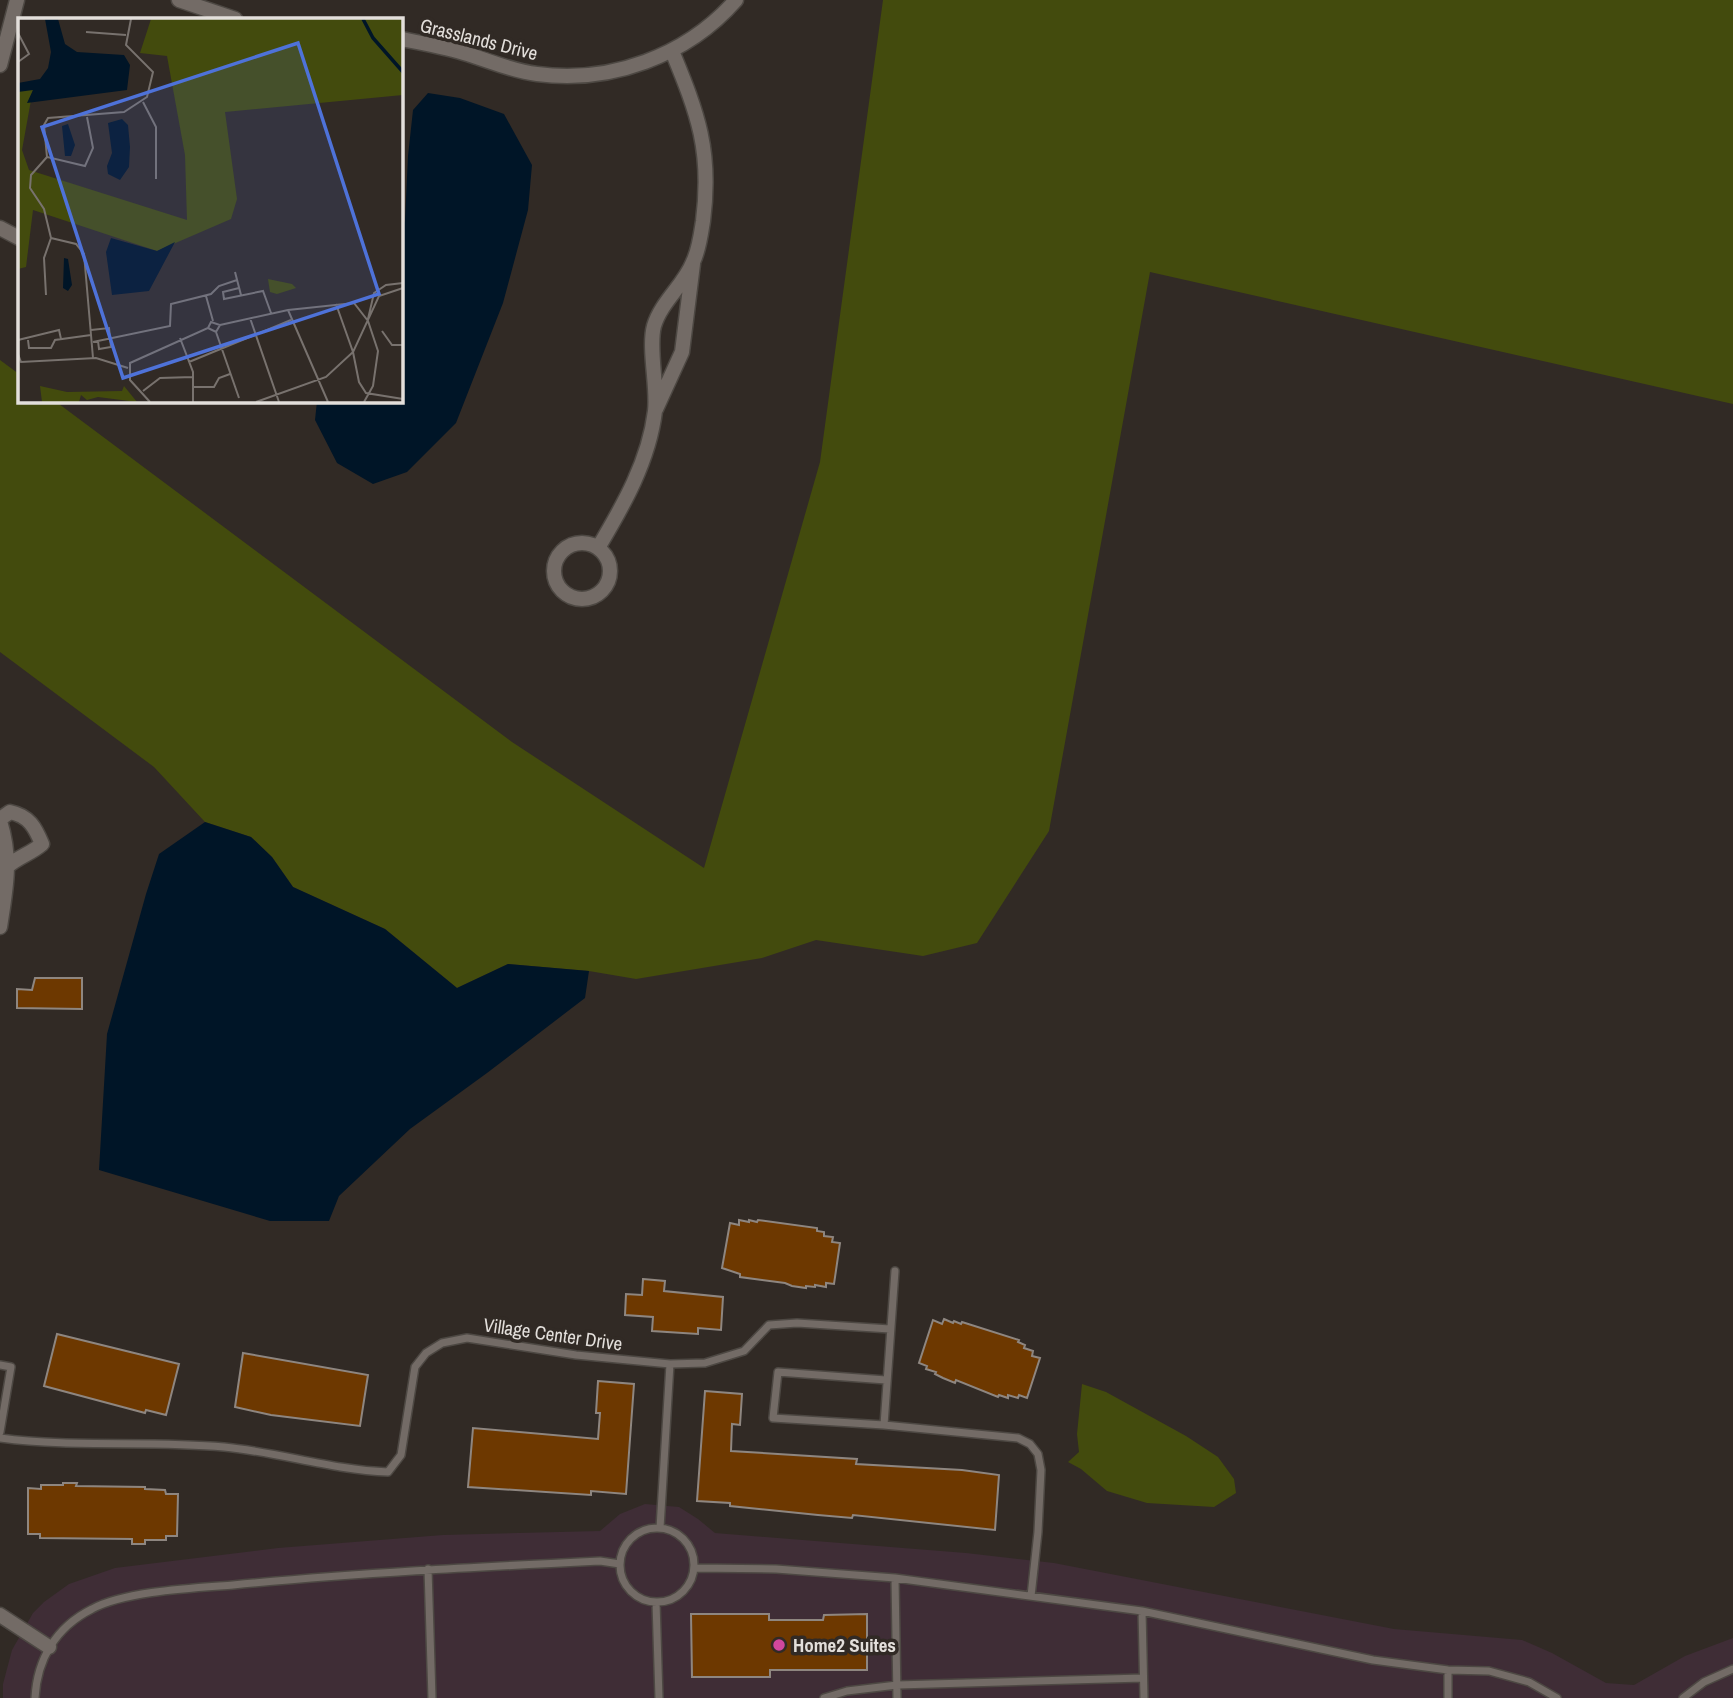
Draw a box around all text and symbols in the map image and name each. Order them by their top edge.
street label: Grasslands Drive [417,12,541,66]
inset map [18,18,402,402]
street label: Village Center Drive [482,1311,624,1357]
place label: Home2 Suites [793,1632,896,1658]
marker: Home2 Suites [771,1637,787,1653]

